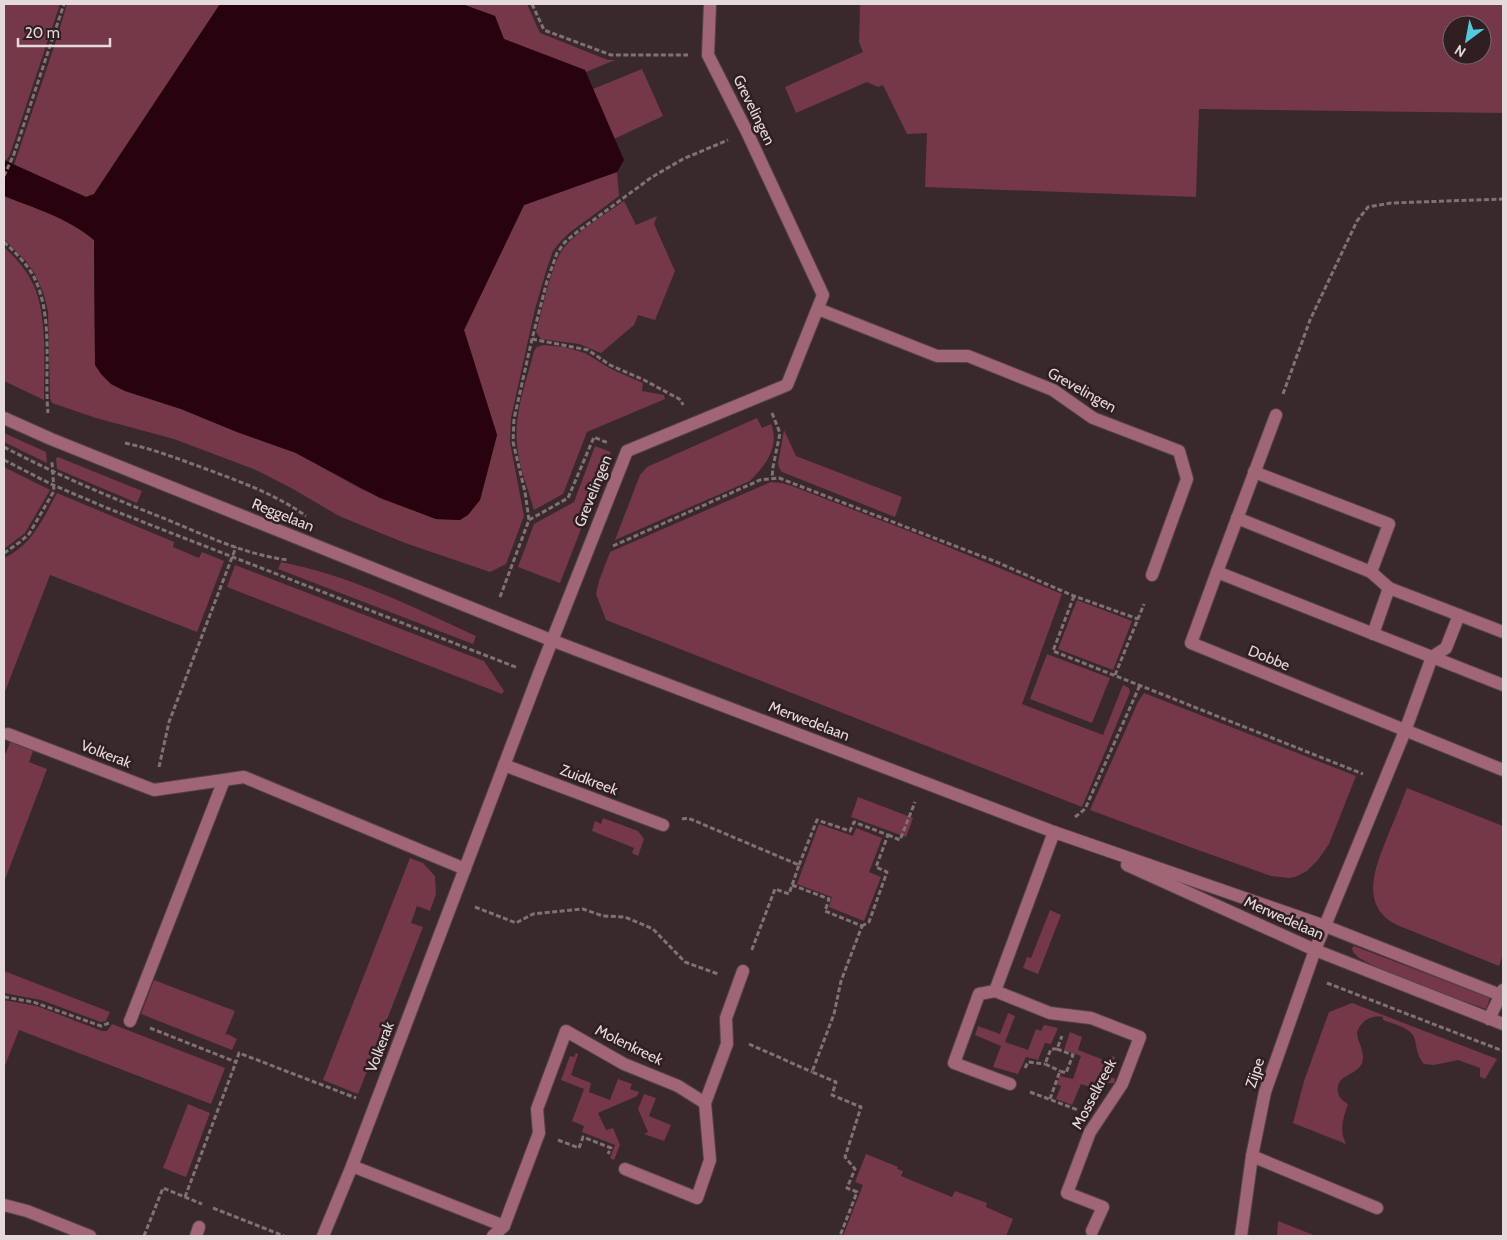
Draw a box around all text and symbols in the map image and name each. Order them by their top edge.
scale bar [18,15,110,47]
north arrow [1442,15,1492,65]
text: 20 m [25,24,60,42]
text: N [1451,41,1469,61]
street label: Grevelingen [729,72,779,148]
street label: Grevelingen [1045,364,1119,416]
street label: Grevelingen [570,453,616,529]
street label: Reggelaan [249,494,317,536]
street label: Dobbe [1246,642,1293,675]
street label: Merwedelaan [766,697,852,745]
street label: Volkerak [78,736,134,772]
street label: Zuidkreek [558,761,621,799]
street label: Merwedelaan [1241,892,1327,944]
street label: Volkerak [362,1019,398,1075]
street label: Molenkreek [592,1021,666,1069]
street label: Mosselkreek [1068,1055,1120,1132]
street label: Zijpe [1242,1055,1268,1090]

